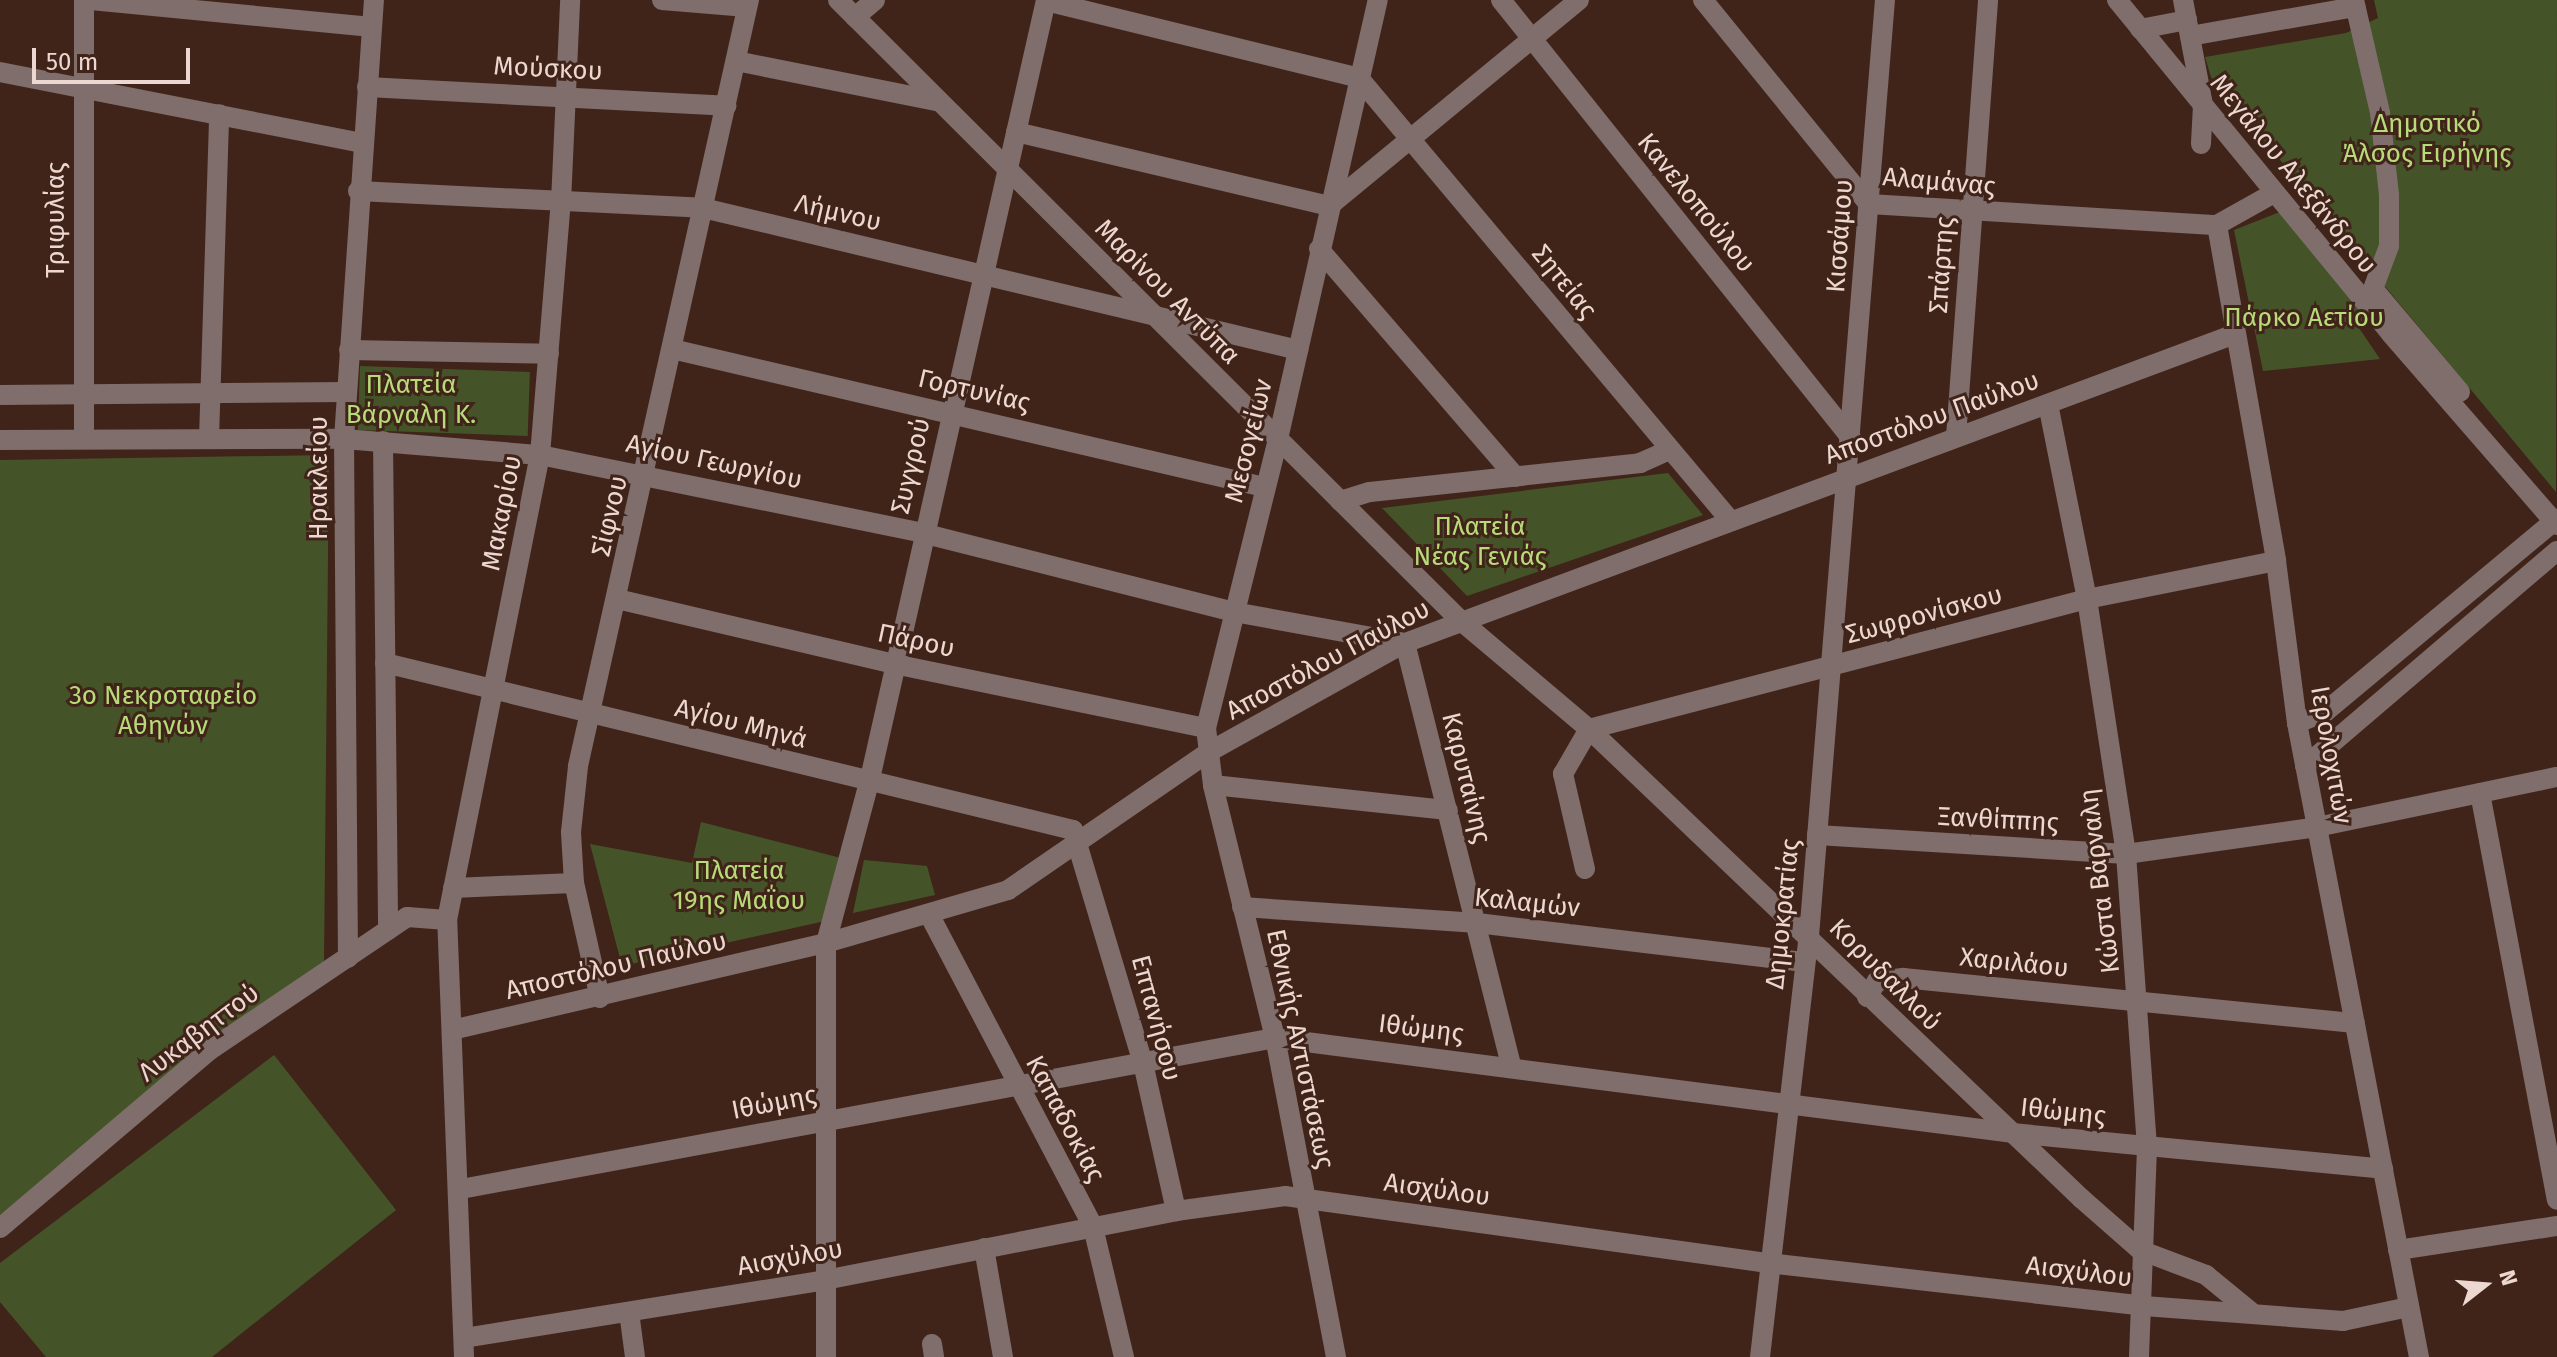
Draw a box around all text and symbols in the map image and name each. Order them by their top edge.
scale bar [36,32,194,82]
text: 50 m [46,48,98,76]
street label: Μούσκου [493,51,603,87]
street label: Μεγάλου Αλεξάνδρου [2203,68,2383,280]
park label: Δημοτικό Άλσος Ειρήνης [2343,108,2511,170]
street label: Κανελοπούλου [1630,127,1762,279]
street label: Τριφυλίας [40,162,72,278]
street label: Αλαμάνας [1881,162,1997,202]
street label: Κισσάμου [1820,178,1860,294]
street label: Λήμνου [792,188,884,238]
street label: Μαρίνου Αντύπα [1088,213,1246,371]
street label: Σπάρτης [1923,216,1961,314]
street label: Σητείας [1525,239,1603,325]
park label: Πάρκο Αετίου [2224,302,2384,334]
street label: Γορτυνίας [915,363,1033,419]
street label: Αποστόλου Παύλου [1820,365,2044,471]
park label: Πλατεία Βάρναλη Κ. [346,369,476,430]
street label: Μεσογείων [1219,376,1279,506]
street label: Συγγρού [885,415,937,517]
street label: Ηρακλείου [303,416,335,540]
street label: Αγίου Γεωργίου [623,428,805,496]
street label: Μακαρίου [476,453,528,573]
street label: Σίφνου [586,473,634,559]
park label: Πλατεία Νέας Γενιάς [1413,511,1547,572]
street label: Σωφρονίσκου [1842,579,2006,651]
street label: Αποστόλου Παύλου [1221,593,1435,727]
street label: Πάρου [875,618,957,664]
park label: 3ο Νεκροταφείο Αθηνών [69,680,257,742]
street label: Ιερολοχιτών [2304,684,2358,826]
street label: Αγίου Μηνά [672,693,810,755]
street label: Καρυταίνης [1435,709,1497,847]
street label: Κώστα Βάρναλη [2073,787,2127,975]
street label: Ξανθίππης [1937,801,2059,839]
street label: Δημοκρατίας [1760,837,1806,991]
park label: Πλατεία 19ης Μαΐου [673,855,805,916]
street label: Καλαμών [1473,882,1581,924]
street label: Κορυδαλλού [1822,912,1948,1038]
street label: Αποστόλου Παύλου [502,925,730,1007]
street label: Εθνικής Αντιστάσεως [1259,926,1341,1172]
street label: Χαριλάου [1958,942,2070,984]
street label: Επτανήσου [1124,952,1188,1084]
street label: Λυκαβηττού [133,978,265,1088]
street label: Ιθώμης [1377,1008,1465,1050]
street label: Καπαδοκίας [1019,1050,1111,1188]
street label: Ιθώμης [729,1080,819,1126]
street label: Ιθώμης [2019,1092,2107,1132]
street label: Αισχύλου [1382,1167,1492,1213]
street label: Αισχύλου [735,1233,845,1283]
north arrow [2445,1245,2525,1325]
street label: Αισχύλου [2024,1250,2134,1294]
text: N [2493,1267,2523,1289]

